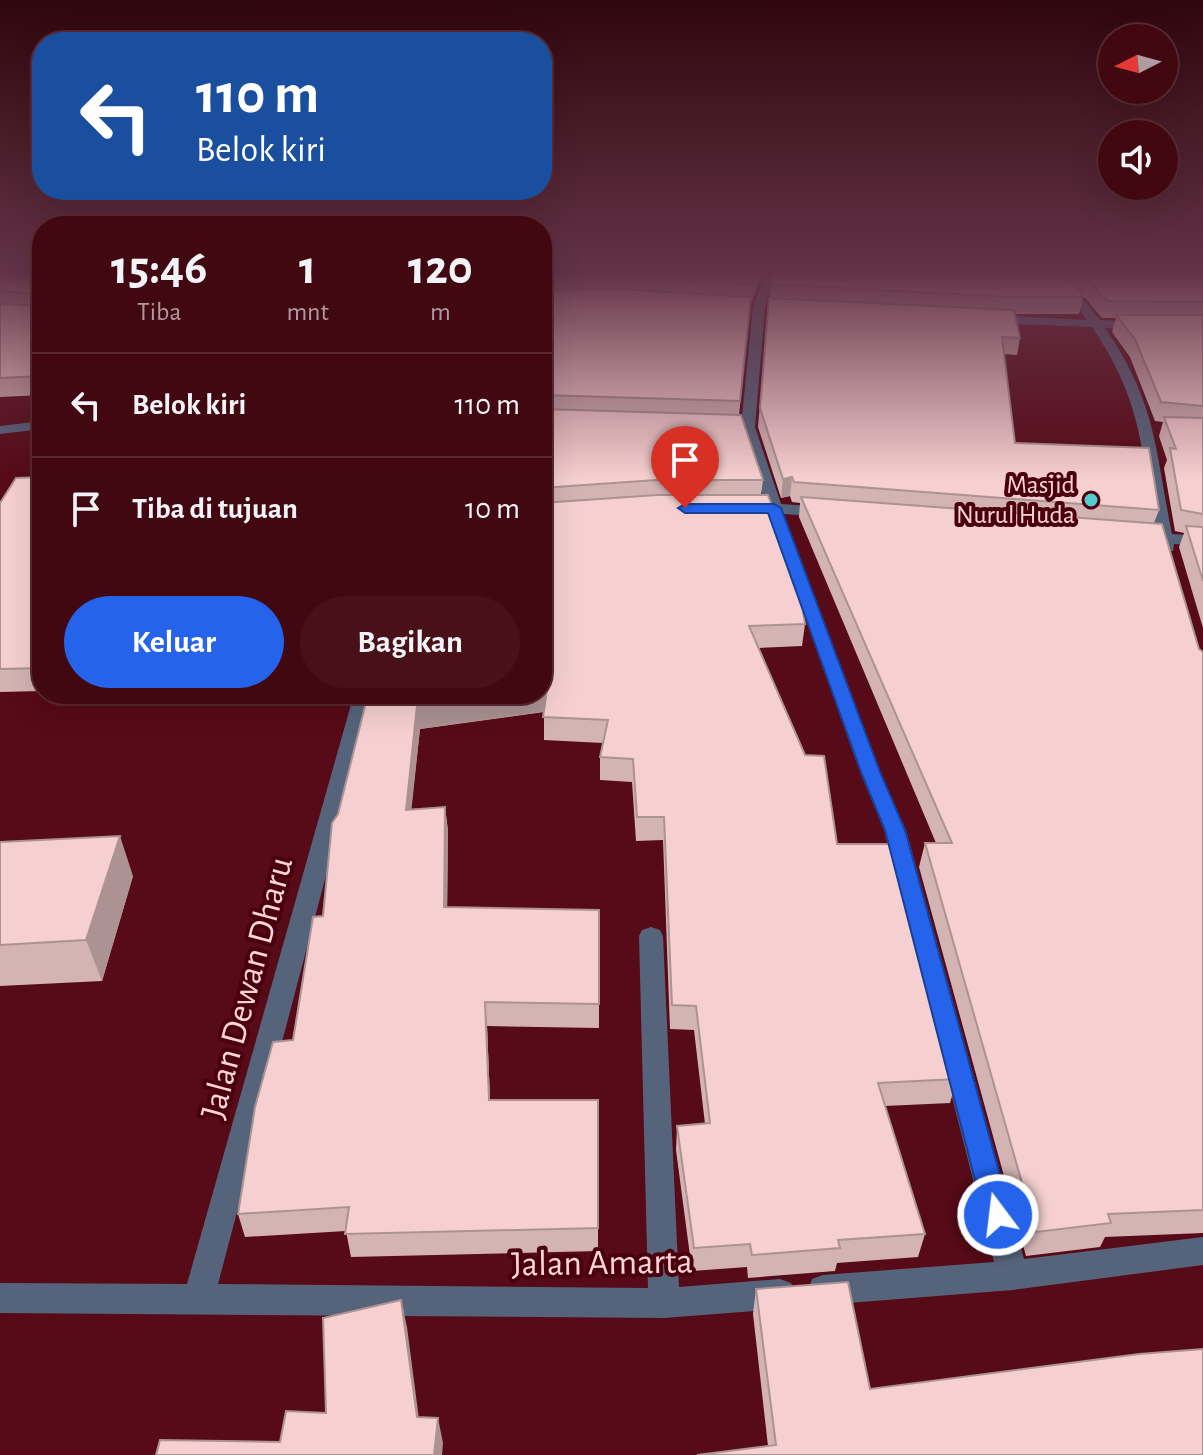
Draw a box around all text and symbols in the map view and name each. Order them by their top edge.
north arrow [1098,24,1178,104]
map controls [1098,24,1178,200]
icon: left [64,64,168,168]
text: 110 m [196,67,319,123]
button: sound [1098,120,1178,200]
text: Belok kiri [196,132,326,168]
text: 15:46 [111,245,207,293]
text: 1 [299,245,316,293]
text: 120 [408,245,473,293]
text: Tiba [137,299,181,325]
text: mnt [287,299,329,325]
text: m [430,299,451,325]
icon: left [64,383,108,427]
text: Belok kiri [132,390,246,420]
text: 110 m [455,390,520,420]
pin [651,426,719,508]
icon: arrive [663,438,707,482]
place label: Masjid Nurul Huda [956,472,1075,528]
icon: arrive [64,487,108,531]
marker: Masjid Nurul Huda [1082,491,1100,509]
text: Tiba di tujuan [132,494,298,524]
text: 10 m [465,494,520,524]
button: Keluar [64,596,284,688]
button: Bagikan [300,596,520,688]
street label: Jalan Dewan Dharu [195,853,299,1123]
position arrow [956,1173,1040,1257]
street label: Jalan Amarta [511,1243,693,1283]

